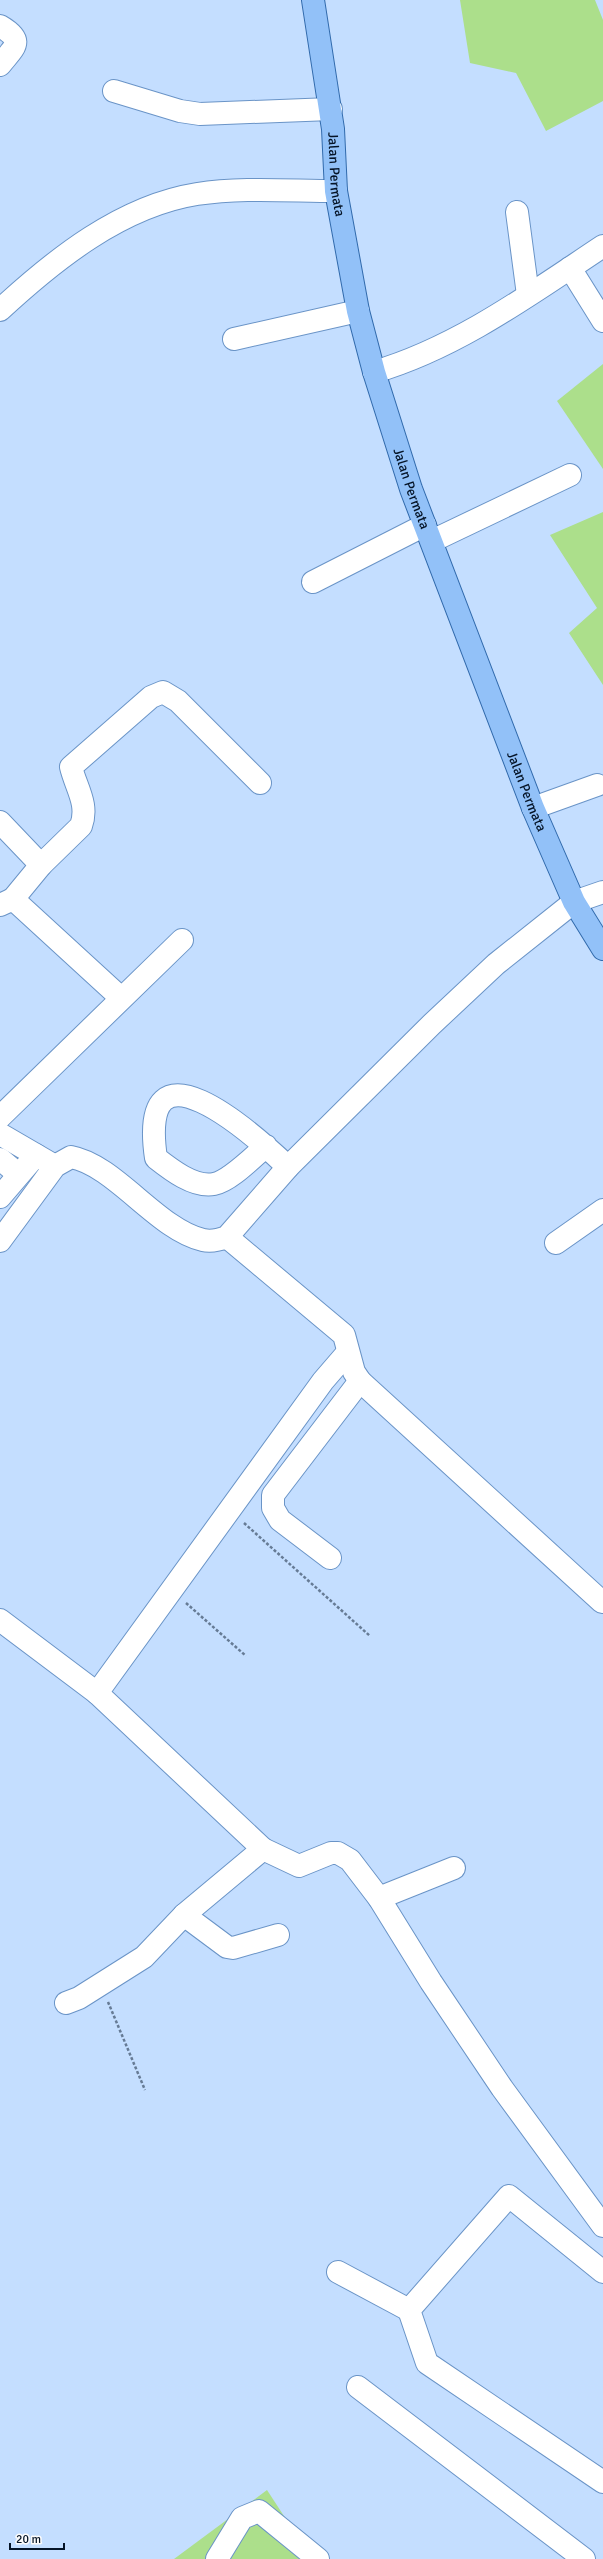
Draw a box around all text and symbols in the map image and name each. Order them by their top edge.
street label: Jalan Permata [324,132,349,218]
street label: Jalan Permata [390,446,433,531]
street label: Jalan Permata [503,749,550,834]
scale bar [10,2525,64,2551]
text: 20 m [16,2532,41,2547]

